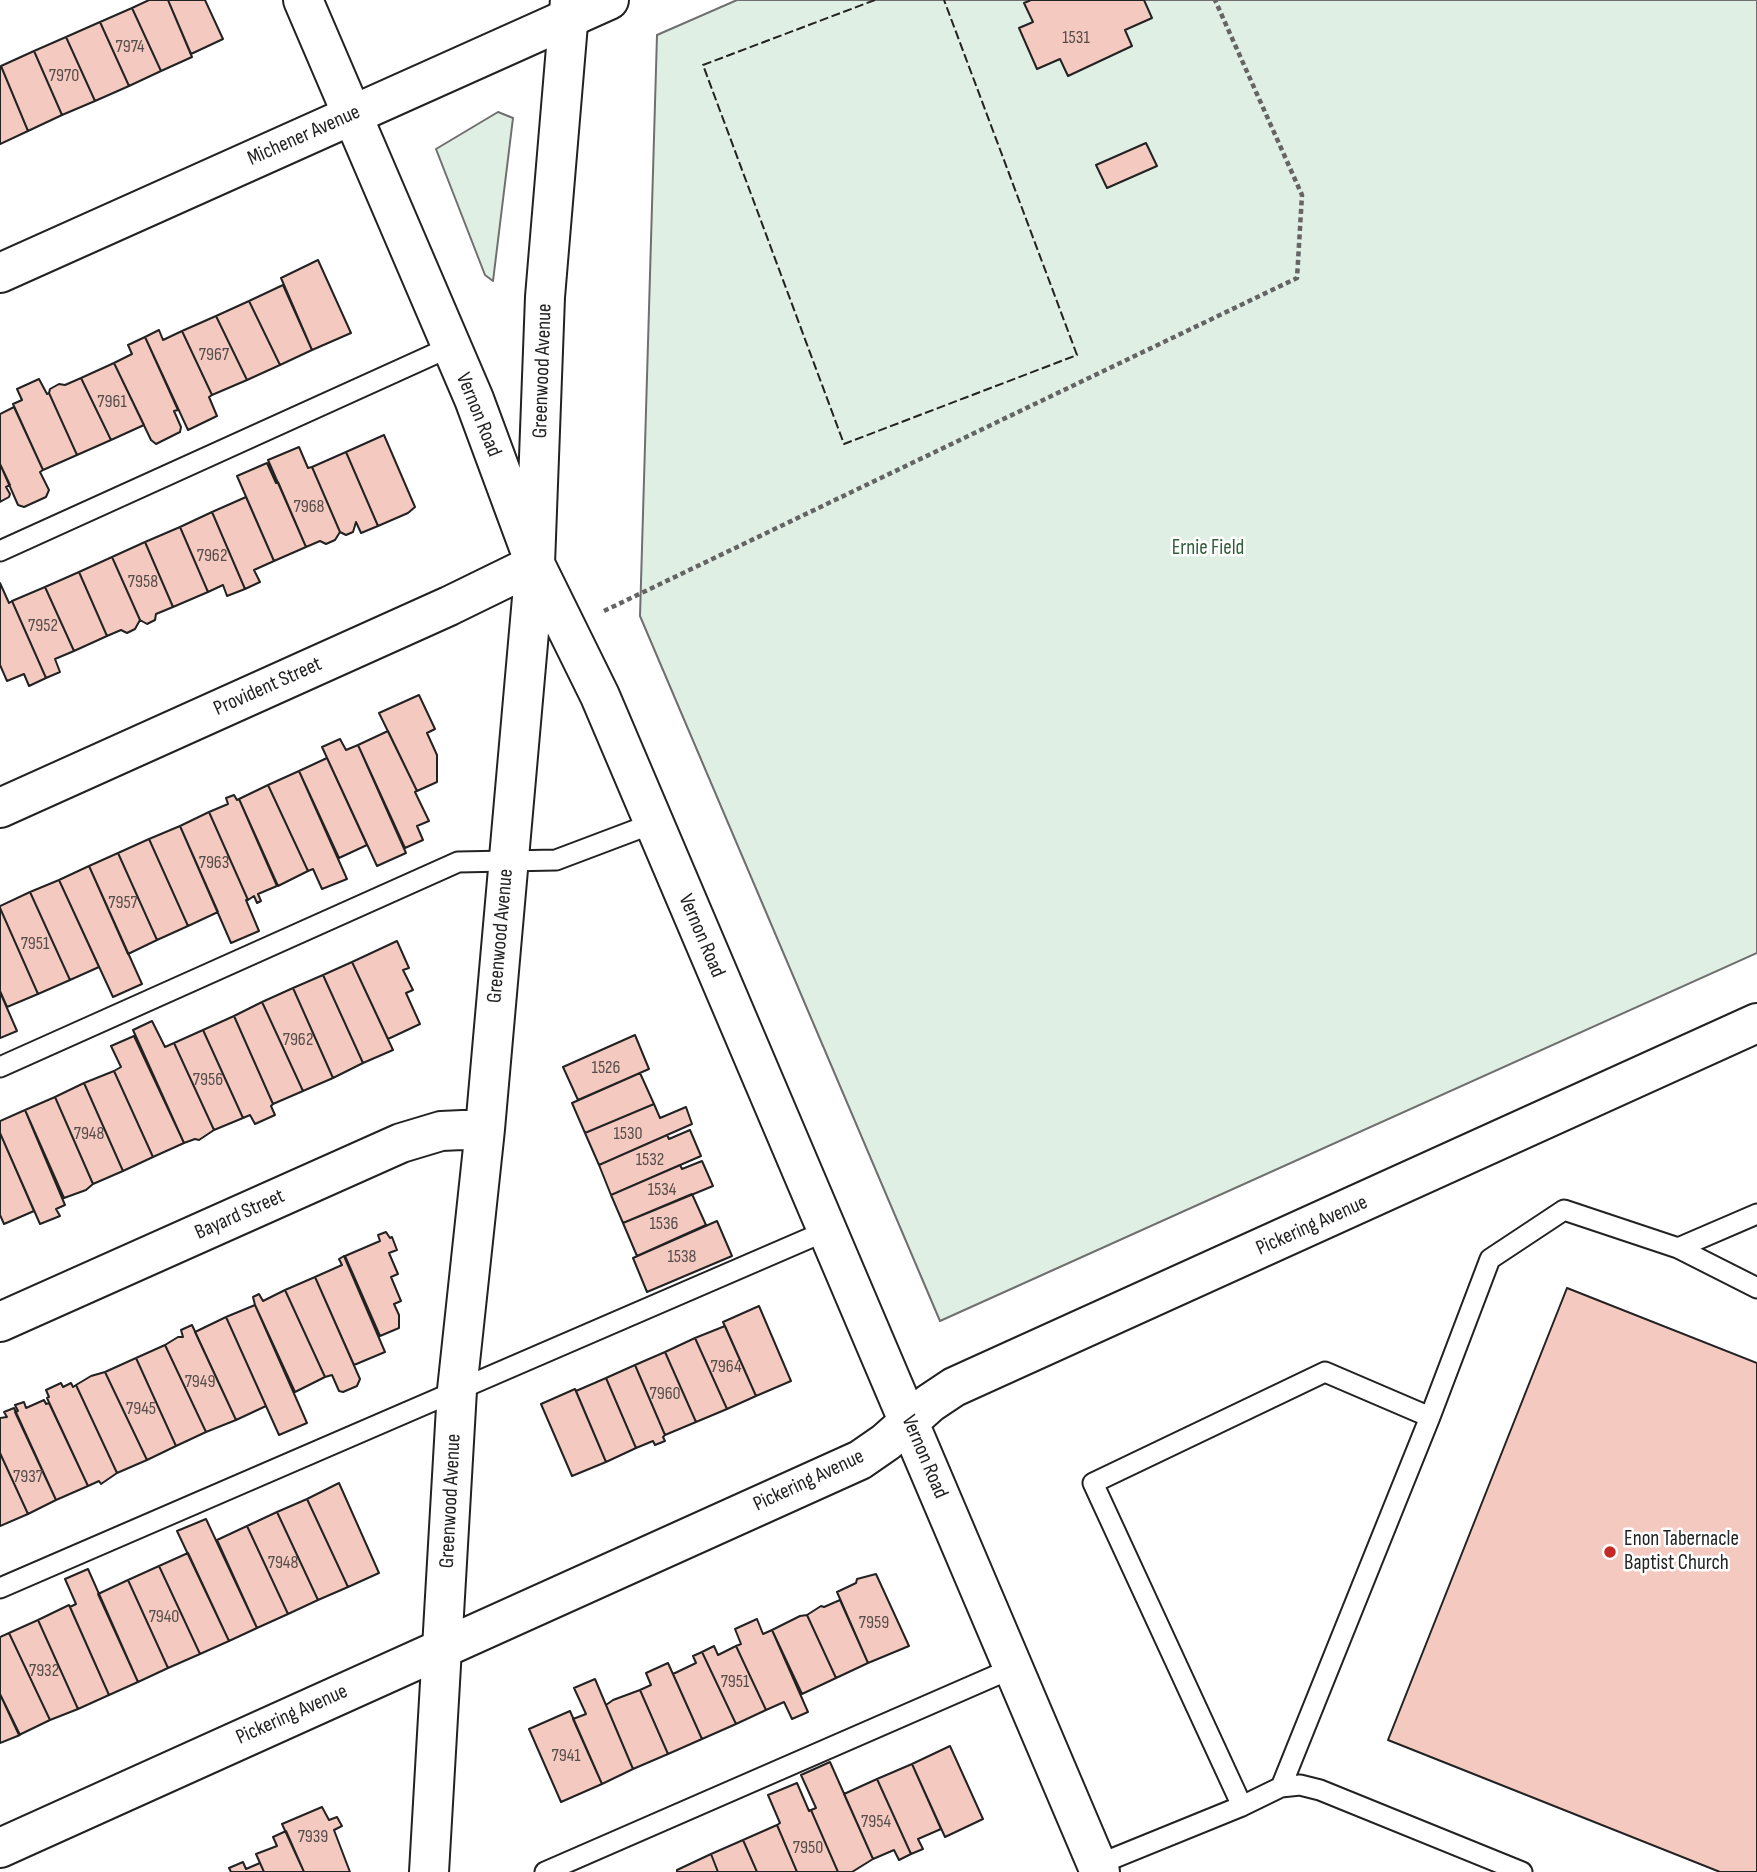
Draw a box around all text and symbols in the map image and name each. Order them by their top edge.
house number: 1531 [1062,27,1090,49]
house number: 7974 [116,36,144,58]
house number: 7970 [49,65,79,87]
street label: Michener Avenue [244,100,364,172]
street label: Greenwood Avenue [528,303,558,439]
house number: 7967 [199,344,229,366]
street label: Vernon Road [450,369,506,461]
house number: 7961 [97,391,127,413]
house number: 7968 [294,496,324,518]
park label: Ernie Field [1172,536,1244,562]
house number: 7962 [197,545,227,567]
house number: 7958 [128,571,158,593]
house number: 7952 [28,615,58,637]
street label: Provident Street [210,652,326,722]
house number: 7963 [199,852,229,874]
street label: Greenwood Avenue [483,868,519,1004]
street label: Vernon Road [672,890,730,982]
house number: 7957 [108,892,138,914]
house number: 7951 [21,933,49,955]
house number: 7962 [283,1029,313,1051]
house number: 1526 [592,1057,620,1079]
house number: 7956 [193,1069,223,1091]
house number: 7948 [74,1123,104,1145]
house number: 1530 [613,1123,643,1145]
house number: 1532 [636,1149,664,1171]
house number: 1534 [648,1179,676,1201]
street label: Bayard Street [191,1184,289,1246]
street label: Pickering Avenue [1252,1190,1372,1262]
house number: 1536 [650,1213,678,1235]
house number: 1538 [668,1246,696,1268]
house number: 7964 [711,1356,741,1378]
house number: 7949 [185,1371,215,1393]
house number: 7960 [649,1383,681,1405]
house number: 7945 [126,1398,156,1420]
street label: Vernon Road [895,1411,953,1503]
street label: Greenwood Avenue [435,1433,467,1569]
street label: Pickering Avenue [750,1444,868,1518]
house number: 7937 [13,1466,43,1488]
place label: Enon Tabernacle Baptist Church [1624,1527,1739,1577]
marker: Enon Tabernacle Baptist Church [1602,1544,1618,1560]
house number: 7948 [268,1552,298,1574]
house number: 7940 [149,1606,179,1628]
house number: 7959 [859,1612,889,1634]
house number: 7932 [29,1660,59,1682]
house number: 7951 [721,1671,749,1693]
street label: Pickering Avenue [232,1679,352,1751]
house number: 7941 [551,1745,581,1767]
house number: 7954 [861,1811,891,1833]
house number: 7939 [298,1826,328,1848]
house number: 7950 [793,1837,823,1859]

